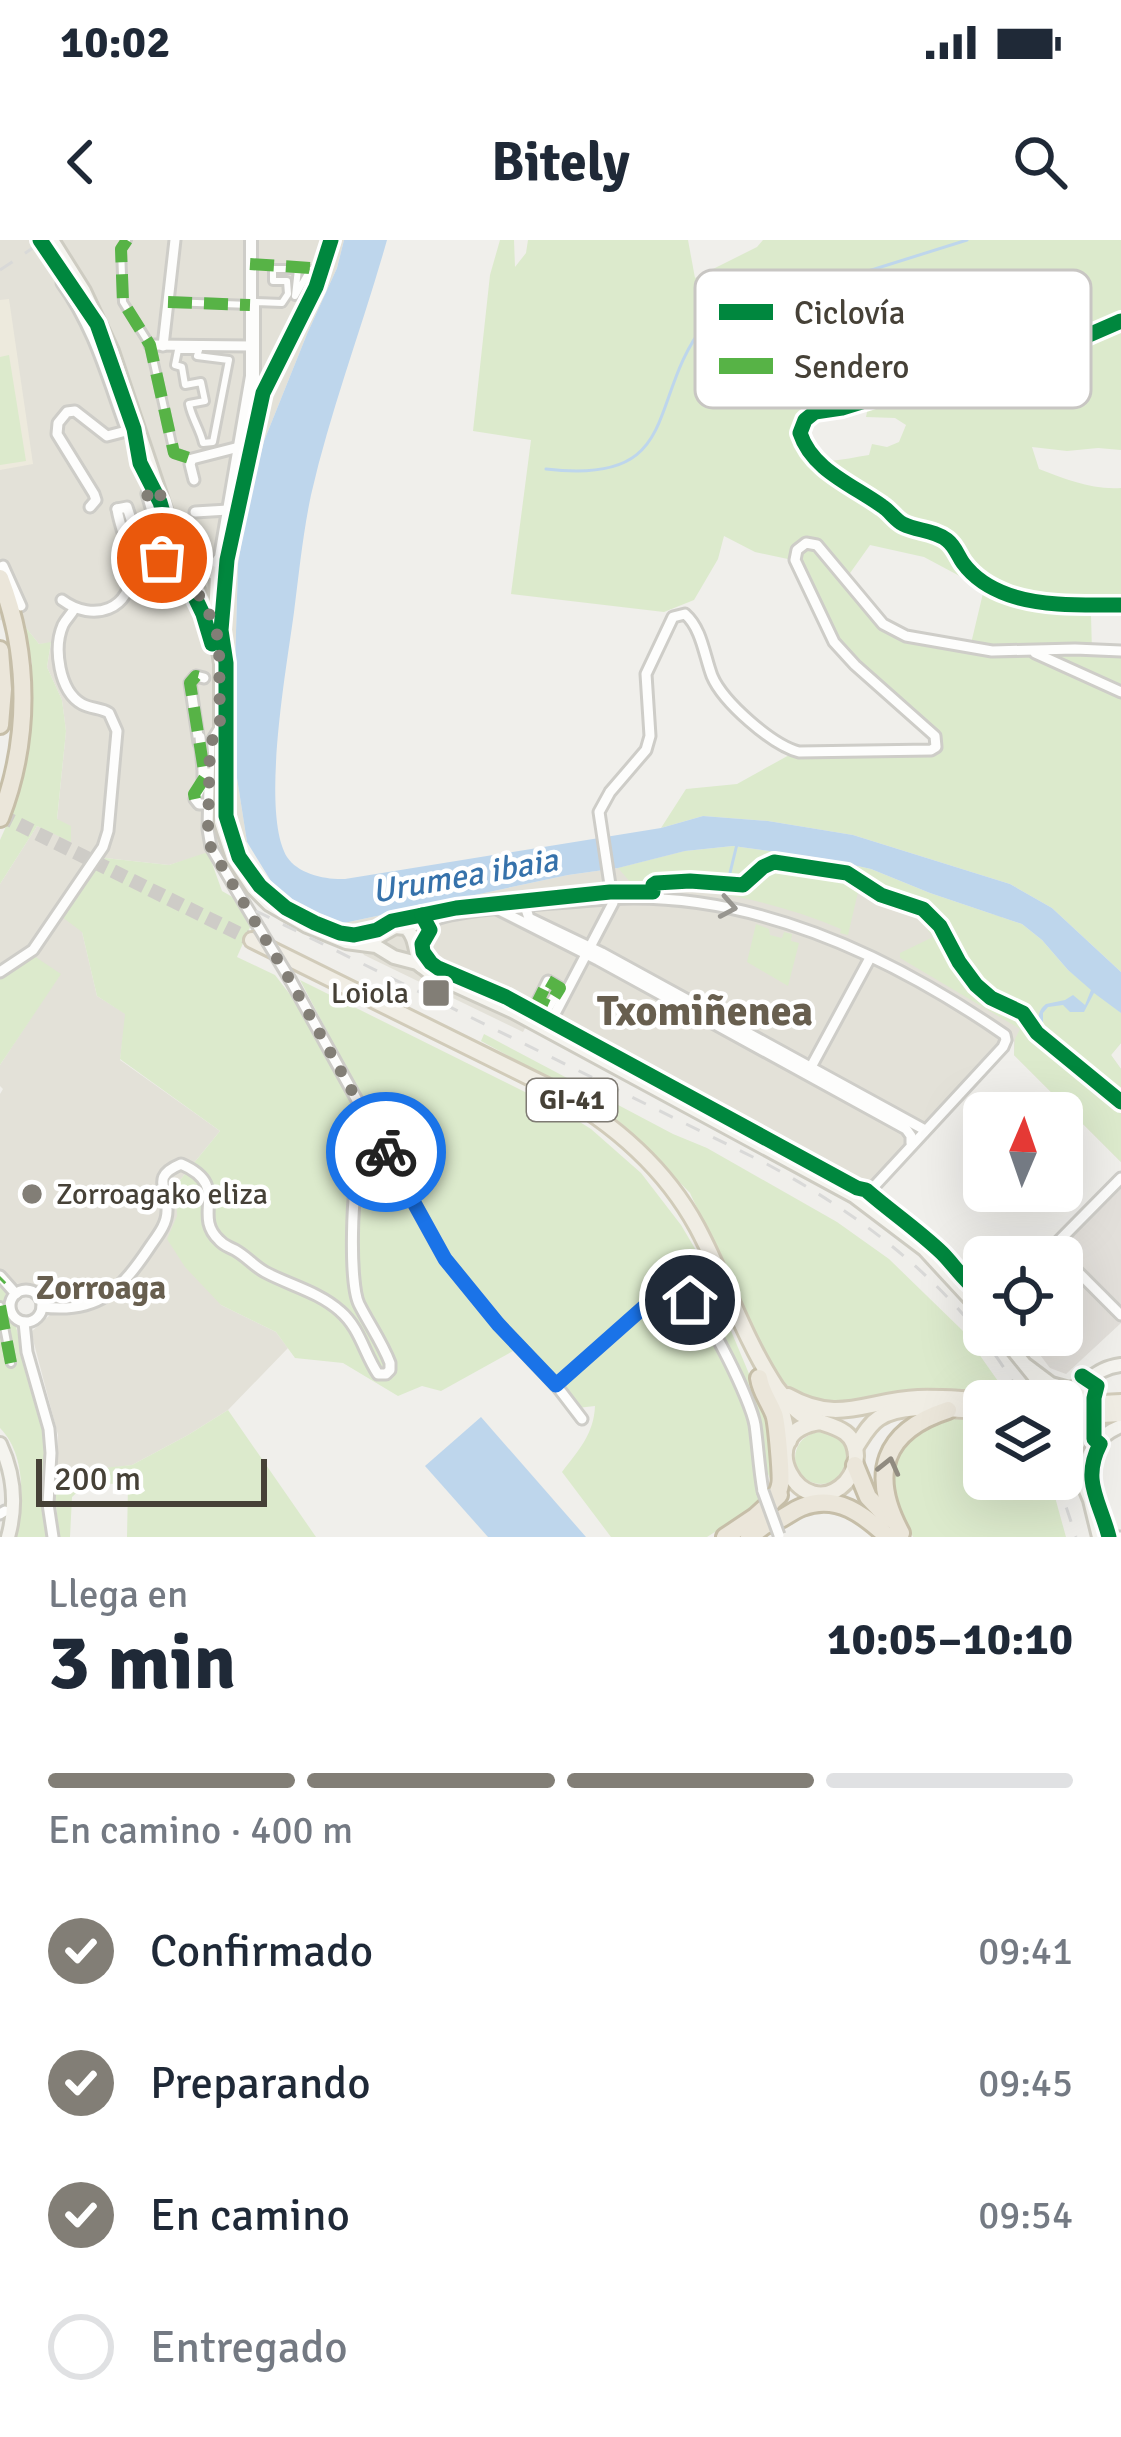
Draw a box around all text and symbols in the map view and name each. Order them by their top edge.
text: 10:02 [60,15,170,70]
icon: back [48,129,114,195]
text: Bitely [491,129,630,196]
icon: search [1007,129,1073,195]
legend [695,270,1091,408]
text: Ciclovía [794,293,905,334]
text: Sendero [794,347,910,388]
pin [111,507,213,609]
icon: bag [129,525,195,591]
water label: Urumea ibaia [369,839,562,913]
one-way arrow [718,894,738,919]
place label: Loiola [331,975,409,1012]
marker: Loiola [420,977,452,1009]
district label: Txomiñenea [597,986,813,1037]
road number: GI-41 [527,1079,617,1121]
courier [326,1092,446,1212]
north arrow [963,1092,1083,1212]
map controls [963,1092,1083,1500]
icon: bike [353,1119,419,1185]
place label: Zorroagako eliza [56,1176,268,1213]
marker: Zorroagako eliza [19,1181,45,1207]
button: locate [963,1236,1083,1356]
pin [639,1249,741,1351]
icon: home [657,1267,723,1333]
district label: Zorroaga [36,1268,166,1309]
button: layers [963,1380,1083,1500]
scale bar [36,1453,267,1506]
one-way arrow [875,1456,900,1477]
text: 200 m [54,1459,141,1500]
text: Llega en [48,1570,188,1618]
text: 10:05–10:10 [827,1612,1073,1667]
text: 3 min [48,1615,236,1711]
text: En camino · 400 m [48,1806,353,1854]
icon: check [48,1918,114,1984]
text: Confirmado [150,1924,373,1979]
text: 09:41 [978,1927,1073,1975]
icon: check [48,2050,114,2116]
text: Preparando [150,2056,371,2111]
text: 09:45 [978,2059,1073,2107]
icon: check [48,2182,114,2248]
text: En camino [150,2188,350,2243]
text: 09:54 [978,2191,1073,2239]
text: Entregado [150,2320,348,2375]

